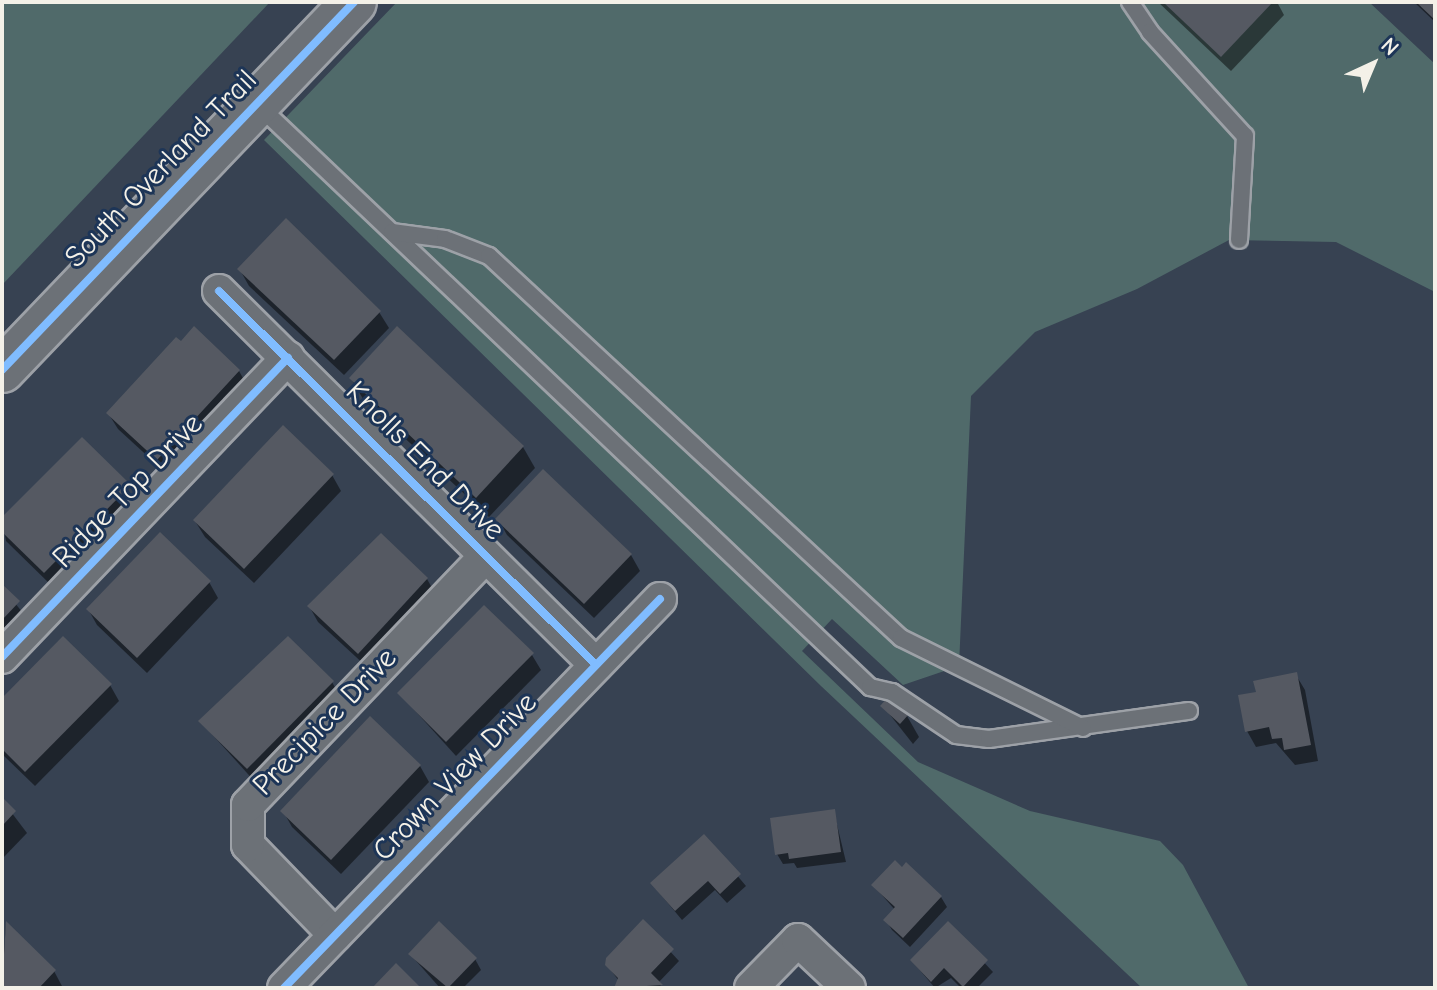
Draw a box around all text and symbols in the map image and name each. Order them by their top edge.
north arrow [1333,24,1413,104]
text: N [1375,32,1404,61]
street label: South Overland Trail [57,63,265,275]
street label: Knolls End Drive [338,374,512,548]
street label: Ridge Top Drive [45,406,211,576]
street label: Precipice Drive [246,641,404,803]
street label: Crown View Drive [365,685,545,869]

